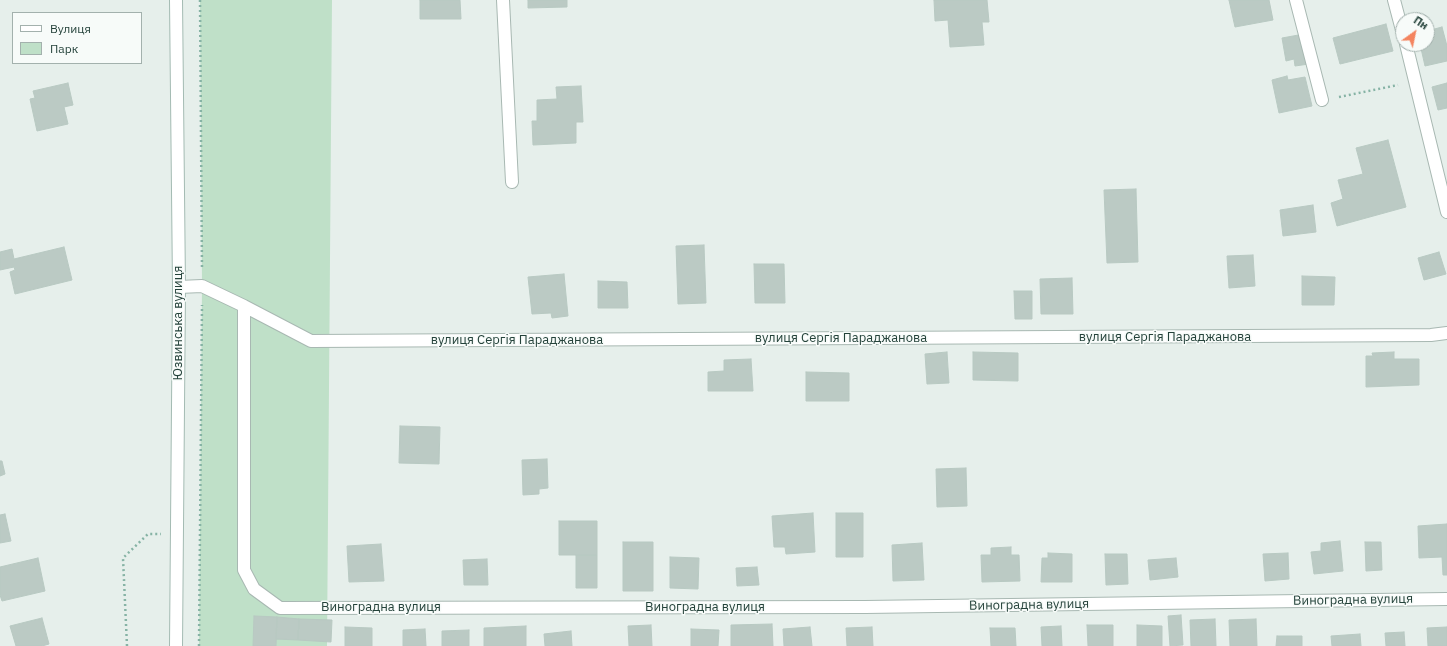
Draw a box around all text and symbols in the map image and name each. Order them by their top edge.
legend [12,12,142,64]
north arrow [1395,12,1435,52]
text: Пн [1411,13,1431,33]
text: Вулиця [50,21,91,36]
text: Парк [50,41,78,56]
street label: Юзвинська вулиця [170,265,186,381]
street label: вулиця Сергія Параджанова [1079,329,1251,345]
street label: вулиця Сергія Параджанова [755,330,927,346]
street label: вулиця Сергія Параджанова [431,332,603,348]
street label: Виноградна вулиця [1293,591,1413,609]
street label: Виноградна вулиця [969,596,1089,614]
street label: Виноградна вулиця [321,599,441,615]
street label: Виноградна вулиця [645,599,765,615]

